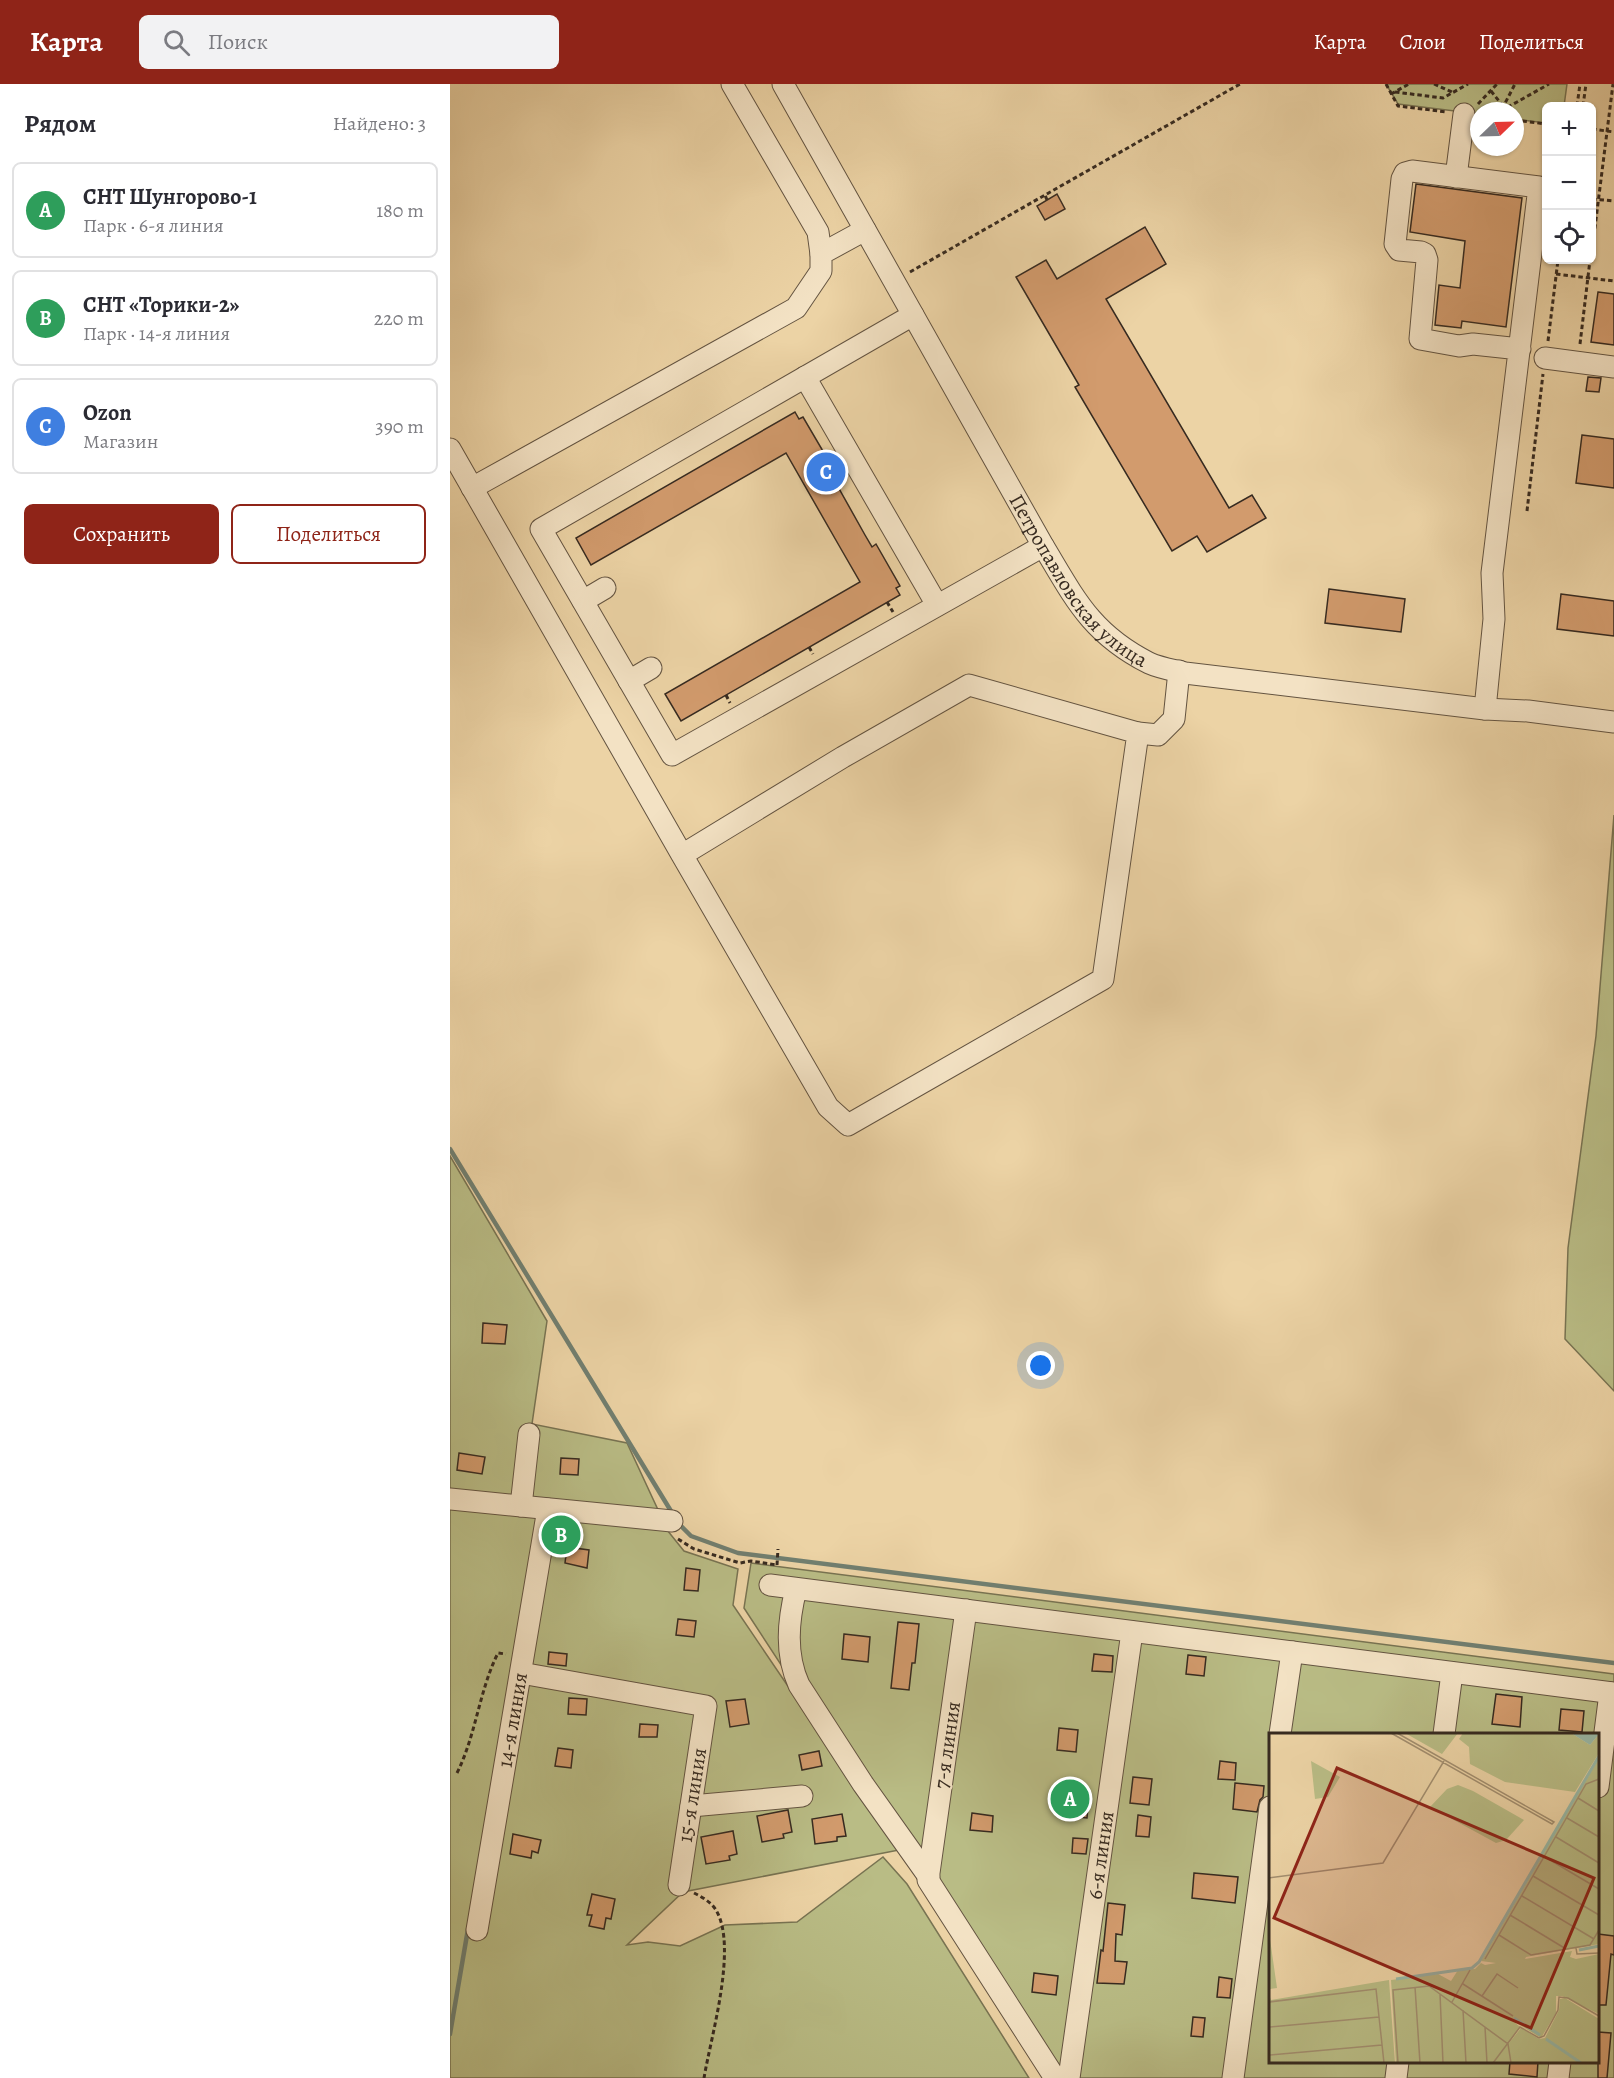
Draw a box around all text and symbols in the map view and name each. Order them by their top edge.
search box [139,15,559,69]
text: Карта [30,23,103,61]
icon: search [160,26,193,59]
text: Поиск [208,27,268,57]
text: Карта [1313,28,1366,56]
text: Слои [1399,28,1446,56]
text: Поделиться [1479,28,1584,56]
north arrow [1470,102,1524,156]
map controls [1542,102,1596,264]
button: + [1542,102,1596,156]
text: Рядом [24,106,96,141]
text: Найдено: 3 [333,110,426,137]
button: − [1542,156,1596,210]
text: СНТ Шунгорово-1 [83,182,257,212]
text: A [39,197,52,224]
text: 180 m [376,197,424,224]
button: locate [1542,210,1596,264]
text: Парк · 6-я линия [83,212,224,239]
text: СНТ «Торики-2» [83,290,240,320]
text: B [39,305,52,332]
text: 220 m [374,305,424,332]
text: Парк · 14-я линия [83,320,230,347]
text: Ozon [83,398,132,428]
text: C [39,413,52,440]
text: 390 m [375,413,424,440]
text: Магазин [83,428,158,455]
pin: C [806,450,845,494]
street label: Петропавловская улица [1003,489,1153,674]
button: Сохранить [24,504,219,564]
button: Поделиться [231,504,426,564]
your location [1026,1351,1055,1380]
pin: B [542,1512,580,1558]
street label: 14-я линия [491,1670,534,1770]
street label: 7-я линия [927,1699,967,1791]
inset map [1269,1733,1599,2063]
street label: 15-я линия [671,1746,713,1844]
pin: A [1050,1776,1090,1822]
street label: 6-я линия [1080,1809,1121,1901]

